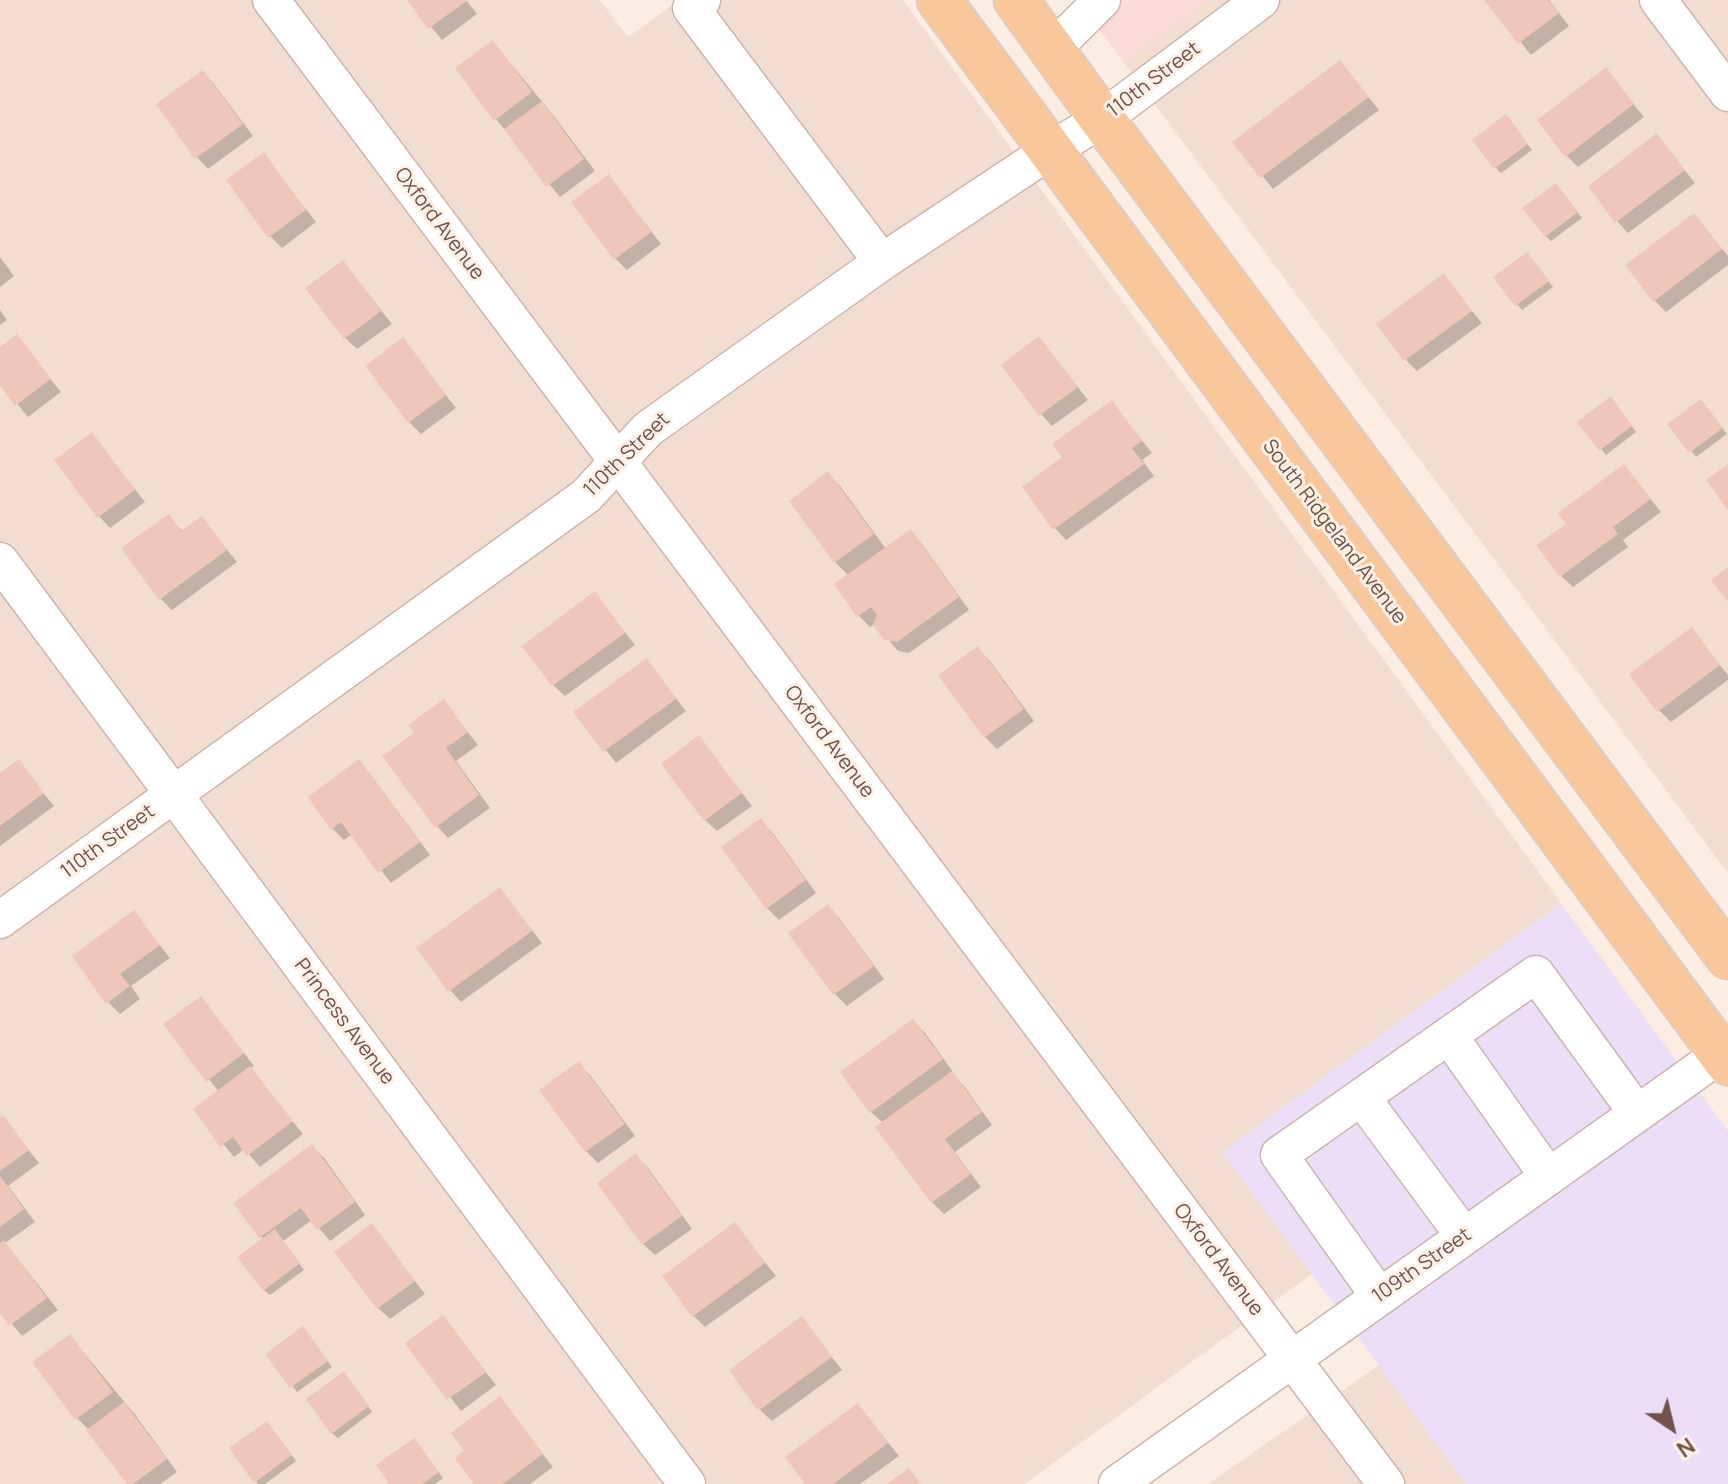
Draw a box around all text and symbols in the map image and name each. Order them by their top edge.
street label: 110th Street [1103,37,1205,123]
street label: Oxford Avenue [389,163,489,285]
street label: 110th Street [579,408,675,502]
street label: South Ridgeland Avenue [1257,435,1411,629]
street label: Oxford Avenue [779,681,879,803]
street label: 110th Street [56,800,160,884]
street label: Princess Avenue [289,954,399,1090]
street label: Oxford Avenue [1168,1199,1268,1321]
street label: 109th Street [1368,1223,1476,1309]
north arrow [1632,1388,1712,1468]
text: N [1671,1431,1701,1464]

